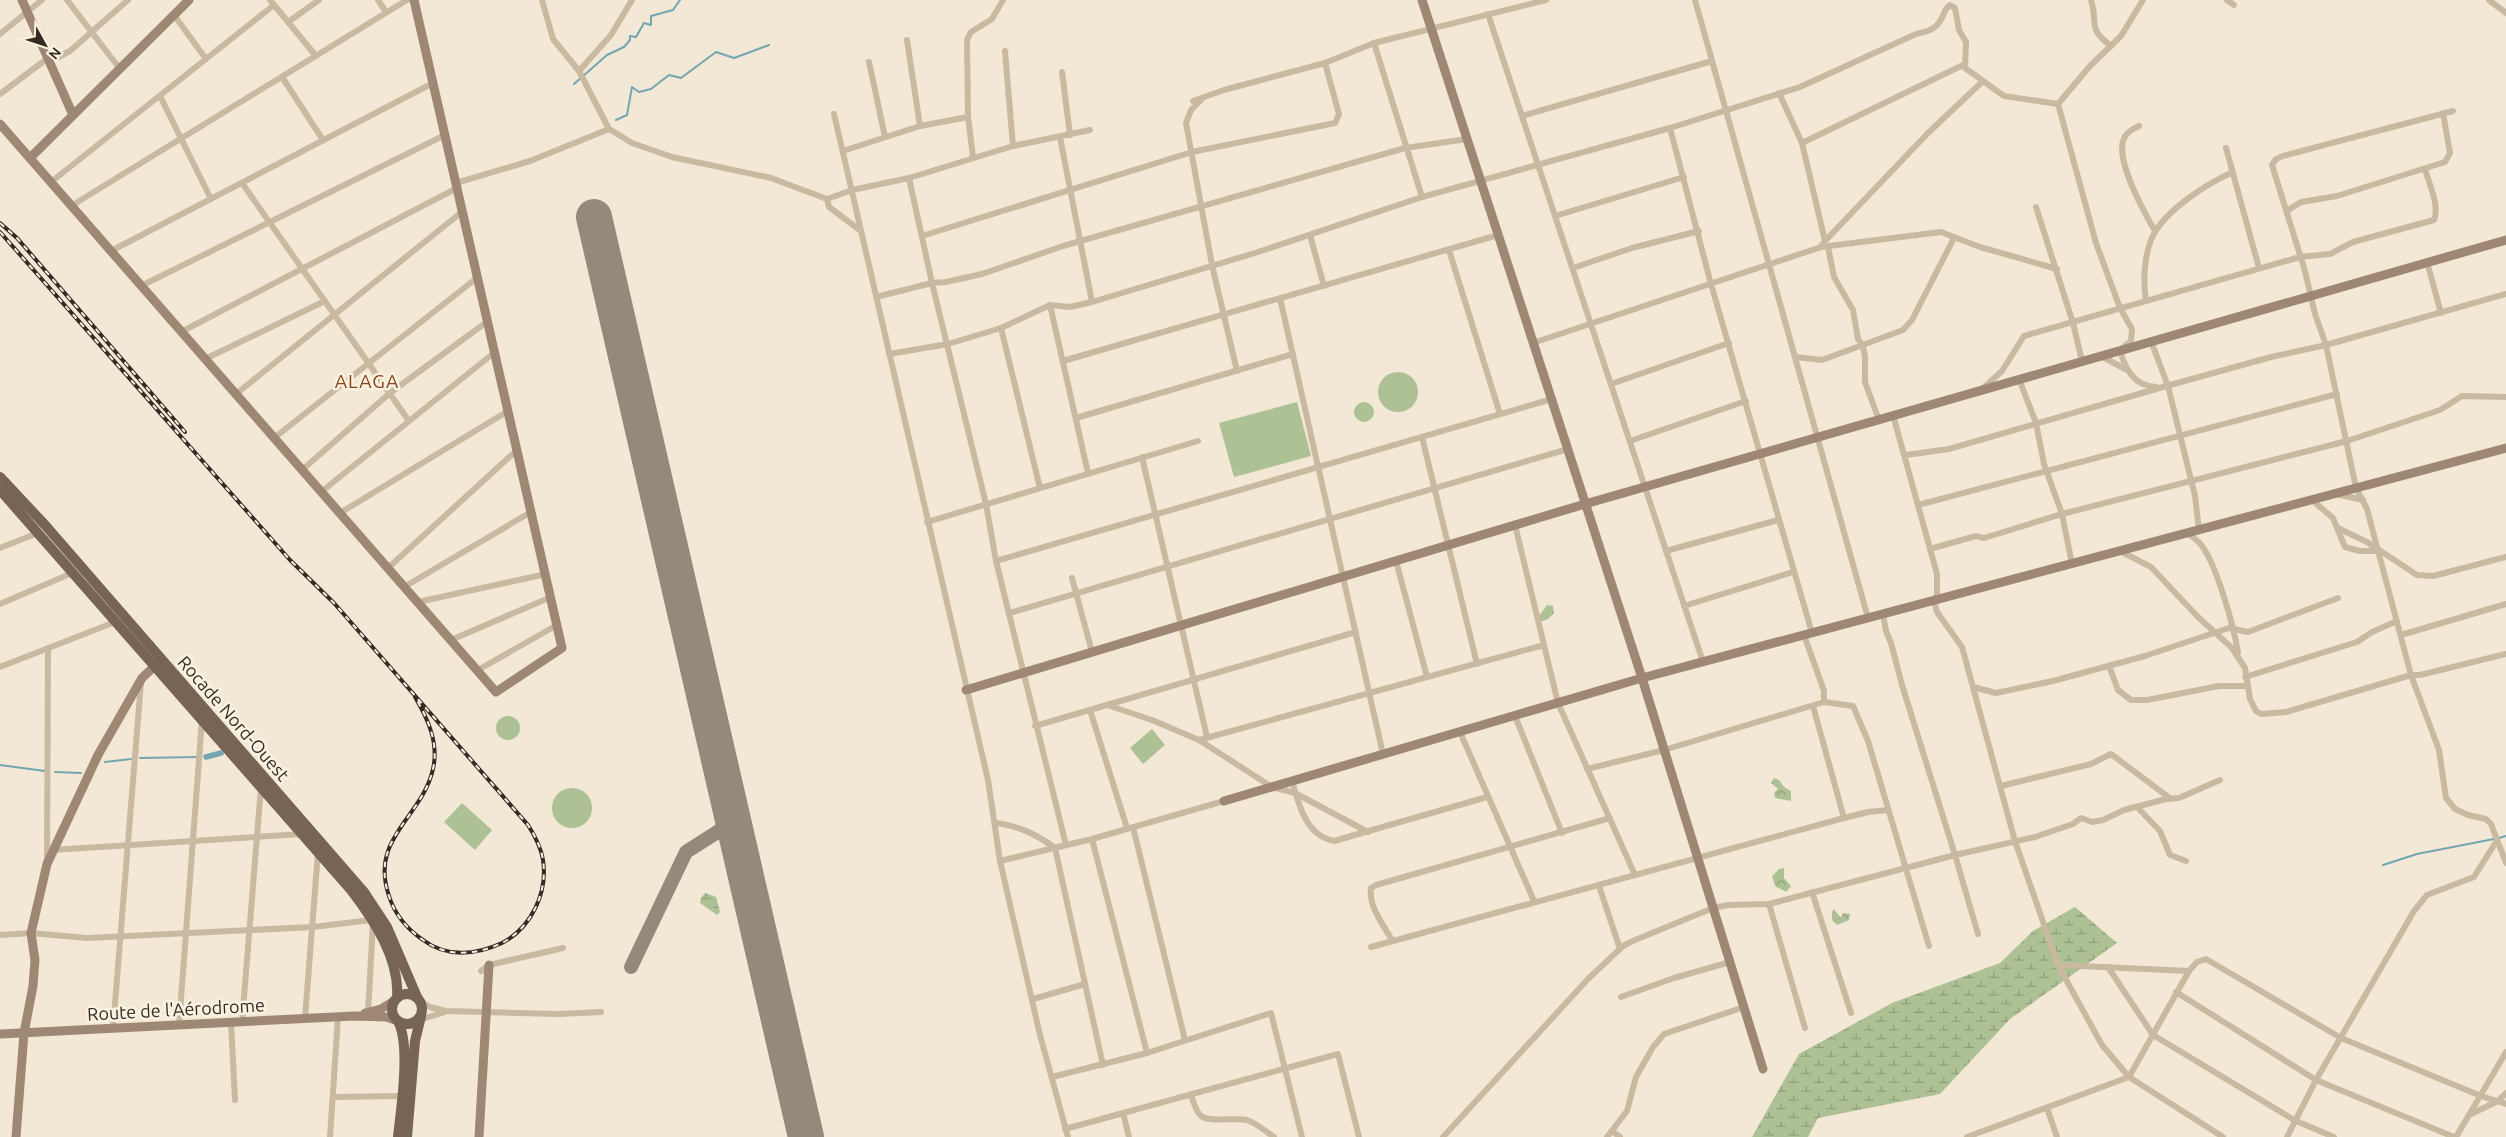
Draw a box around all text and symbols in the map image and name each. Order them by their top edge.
north arrow [20,20,70,70]
text: N [45,44,64,63]
district label: ALAGA [335,370,399,392]
street label: Rocade Nord-Ouest [174,651,294,785]
street label: Route de l'Aérodrome [87,994,265,1024]

